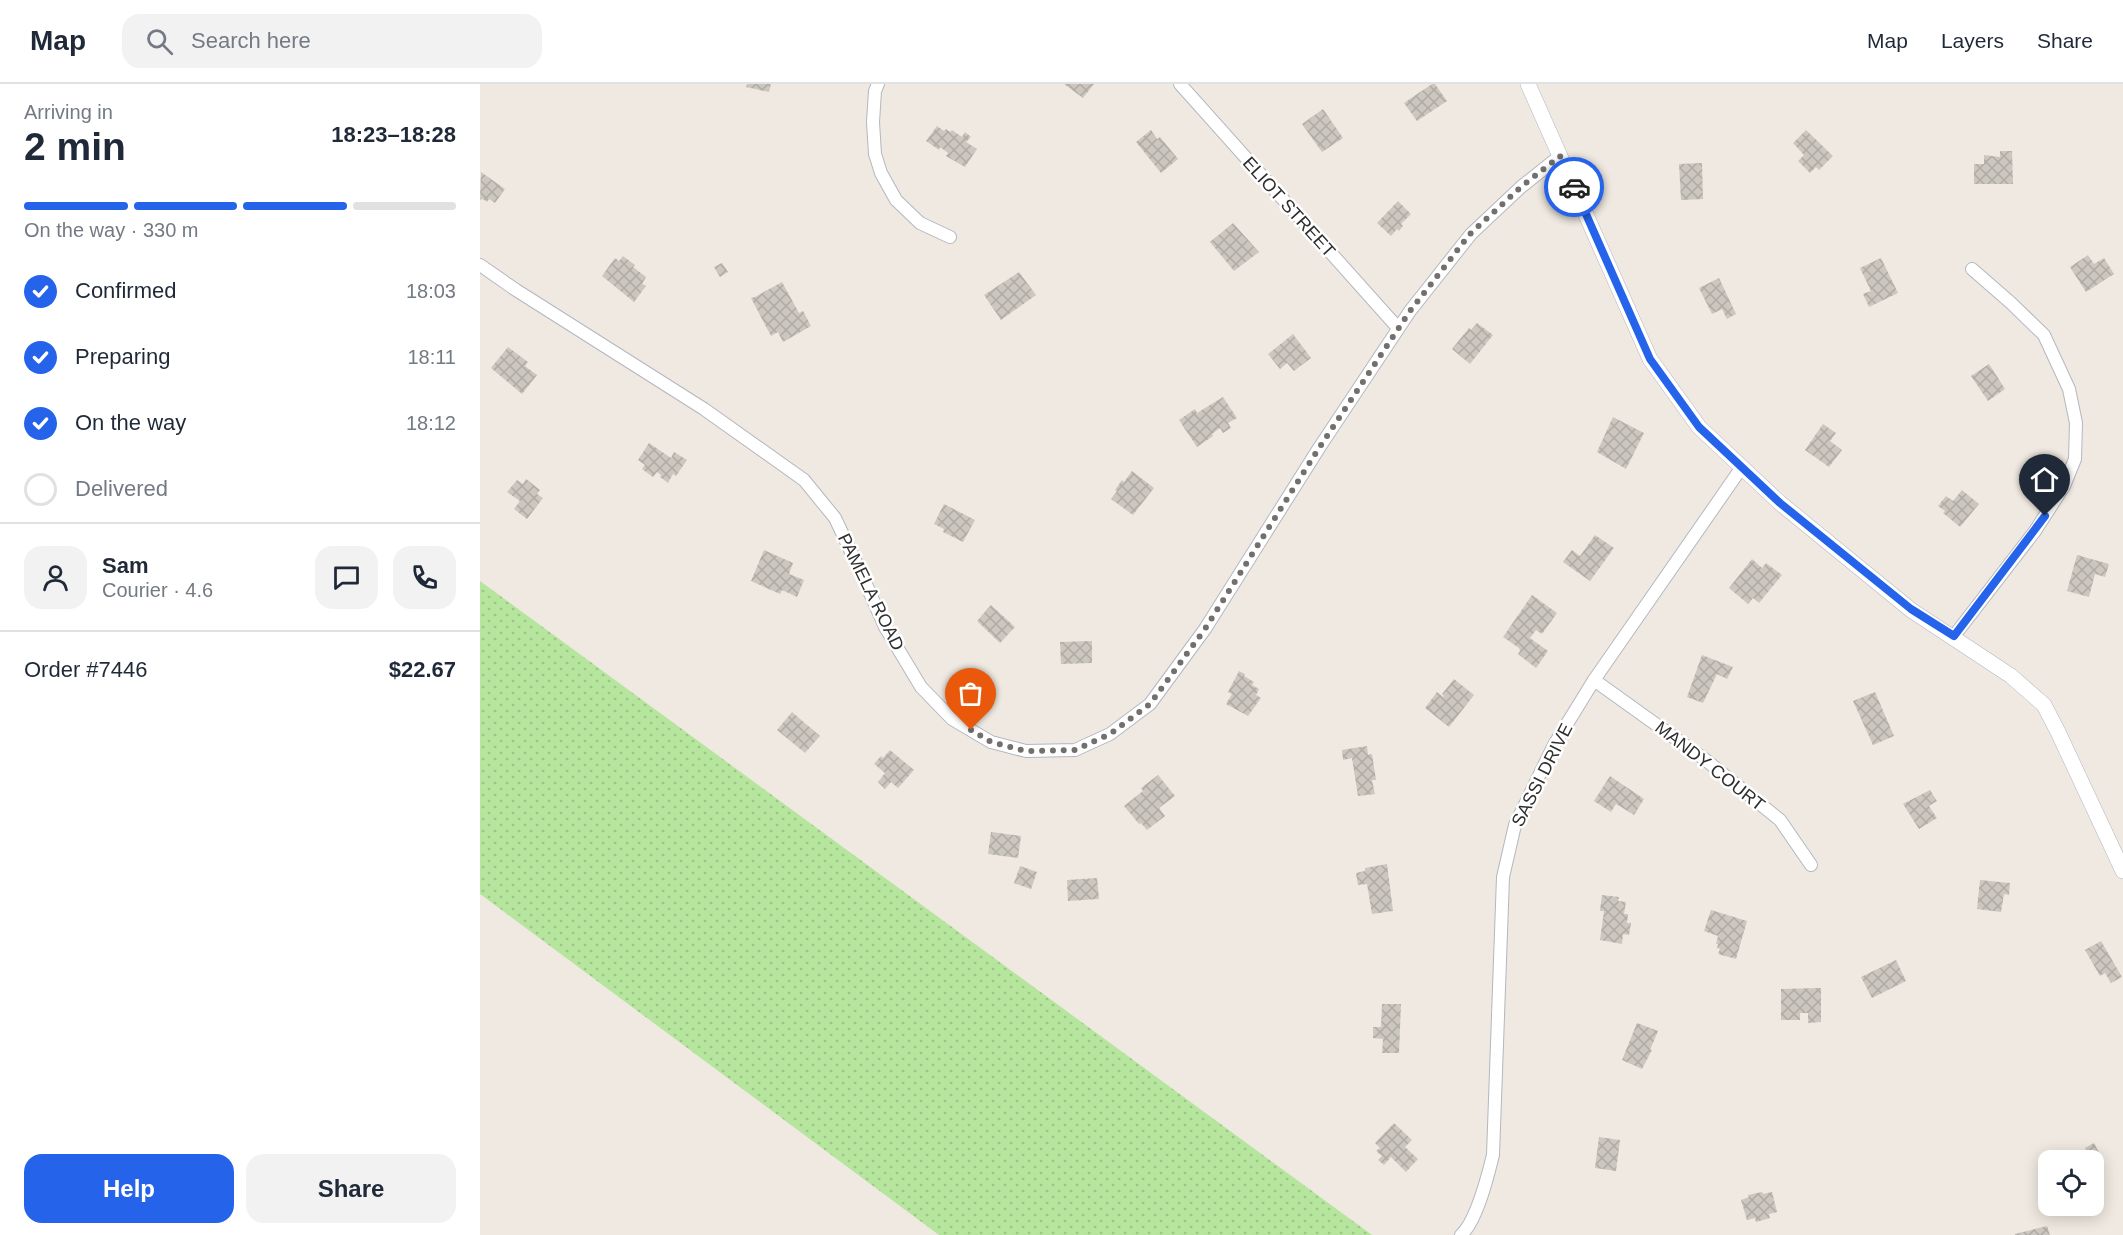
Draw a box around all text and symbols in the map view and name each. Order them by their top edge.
search box [122,14,542,68]
text: Map [30,25,86,56]
icon: search [143,25,176,58]
text: Search here [191,28,311,53]
text: Map [1867,29,1908,52]
text: Layers [1941,29,2004,52]
text: Share [2037,29,2093,52]
text: Arriving in [24,101,113,123]
text: 18:23–18:28 [331,122,456,147]
text: 2 min [24,125,126,168]
street label: ELIOT STREET [1239,153,1339,261]
courier [1544,157,1604,217]
icon: car [1558,171,1591,204]
text: On the way · 330 m [24,219,199,241]
icon: check [24,275,57,308]
text: Confirmed [75,278,176,303]
text: 18:03 [406,280,456,302]
icon: check [24,341,57,374]
text: Preparing [75,344,170,369]
text: 18:11 [407,346,456,368]
icon: check [24,407,57,440]
text: On the way [75,410,186,435]
text: 18:12 [406,412,456,434]
pin [2019,454,2070,516]
icon: home [2028,463,2061,496]
text: Delivered [75,476,168,501]
street label: PAMELA ROAD [834,530,908,654]
button: person [24,546,87,609]
button: chat [315,546,378,609]
button: phone [393,546,456,609]
text: Sam [102,553,148,578]
text: Courier · 4.6 [102,579,213,601]
text: Order #7446 [24,657,148,682]
text: $22.67 [389,657,456,682]
pin [945,668,996,730]
icon: bag [954,677,987,710]
street label: MANDY COURT [1651,717,1769,815]
street label: SASSI DRIVE [1507,720,1577,830]
map controls [2038,1150,2104,1216]
button: locate [2038,1150,2104,1216]
button: Help [24,1154,234,1223]
button: Share [246,1154,456,1223]

